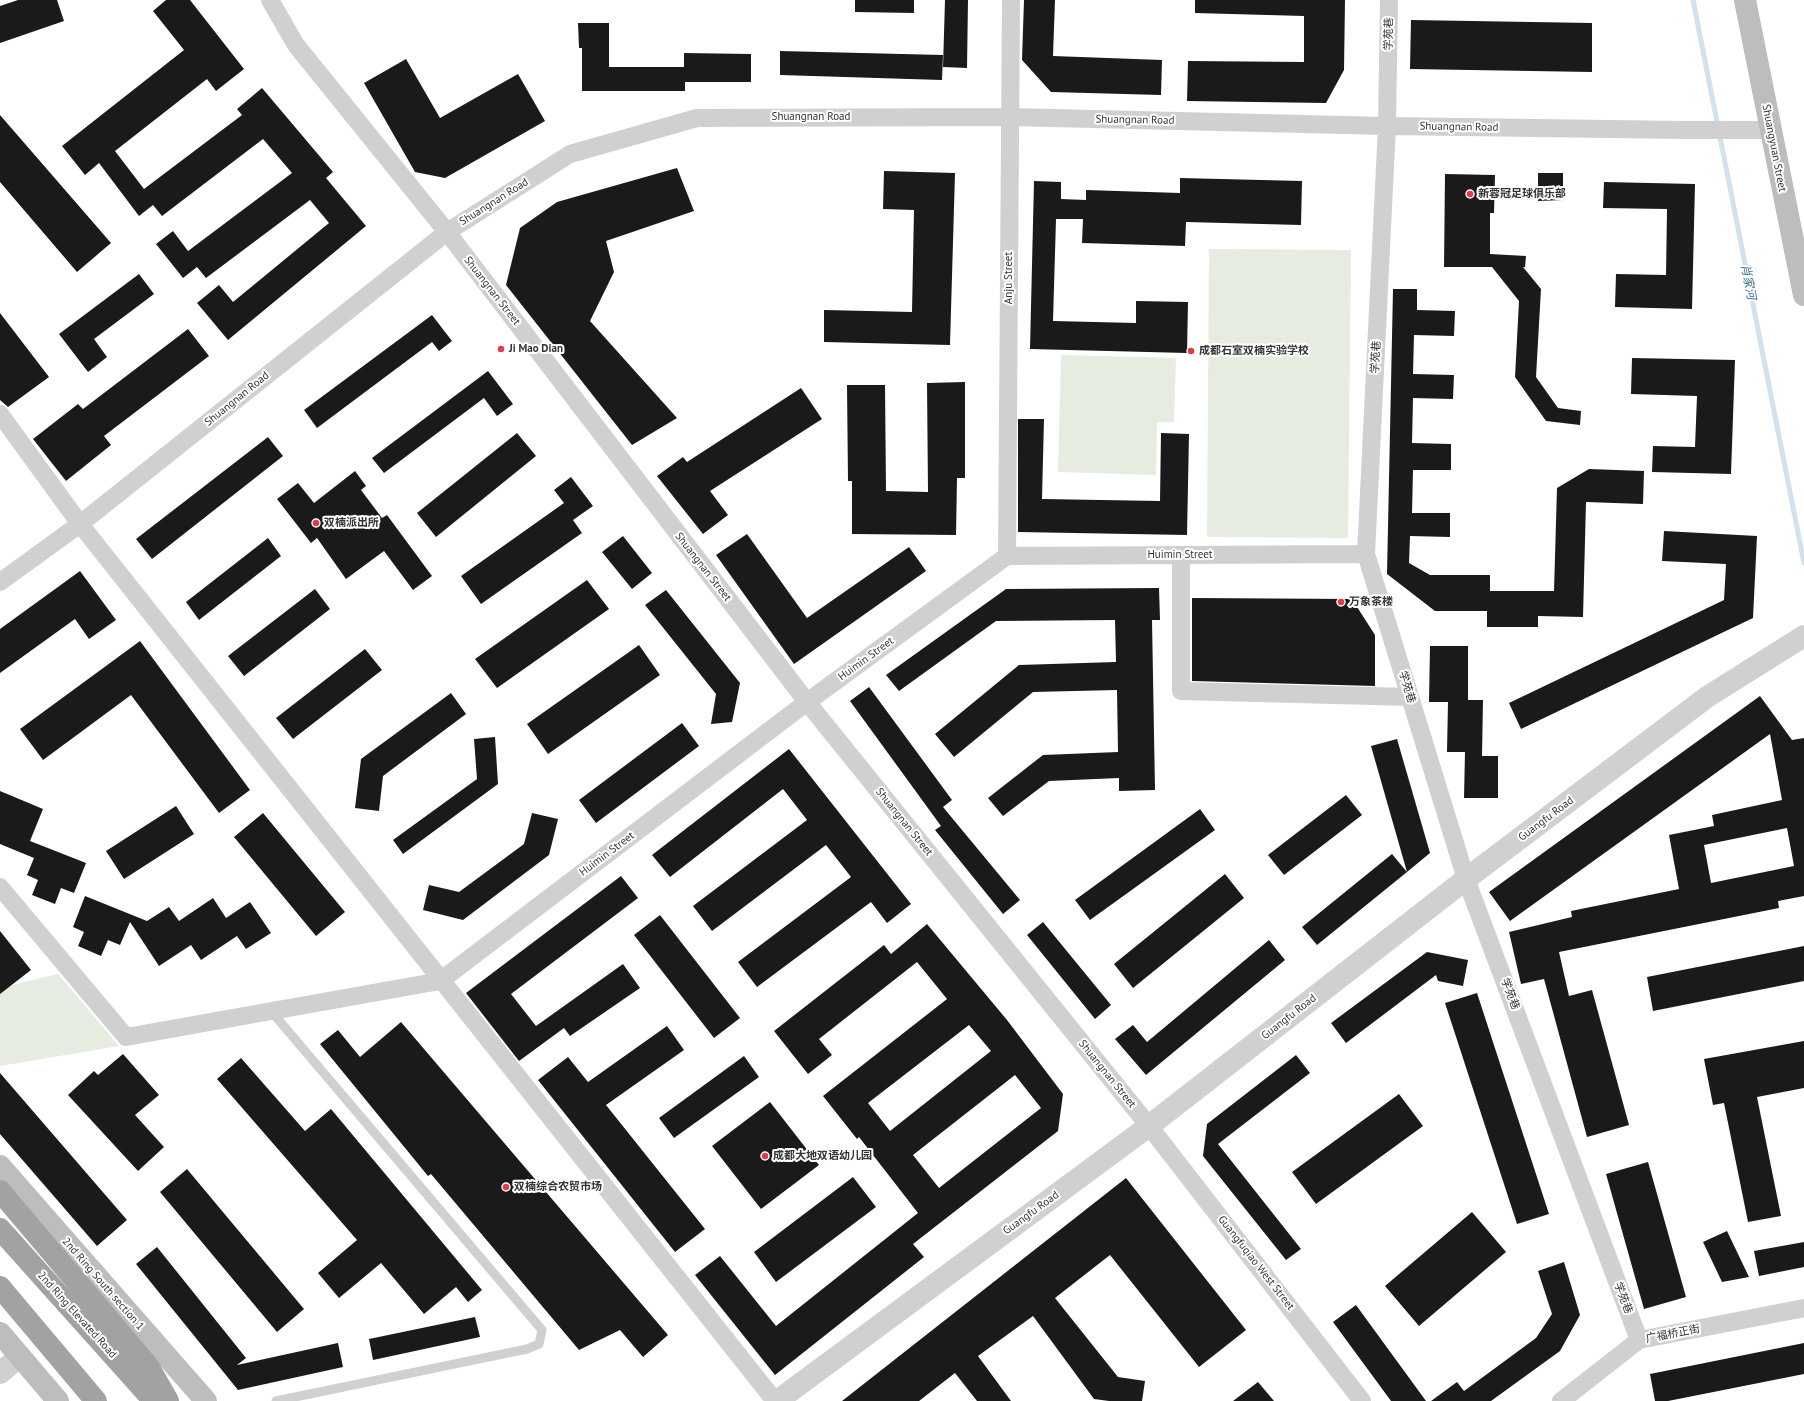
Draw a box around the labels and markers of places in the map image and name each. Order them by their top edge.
place label: 新蓉冠足球俱乐部 [1478,187,1566,201]
marker: 新蓉冠足球俱乐部 [1465,189,1475,199]
place label: Ji Mao Dian [509,342,563,356]
marker: Ji Mao Dian [496,344,506,354]
place label: 成都石室双楠实验学校 [1199,344,1309,358]
marker: 成都石室双楠实验学校 [1186,346,1196,356]
place label: 双楠派出所 [324,516,379,530]
marker: 双楠派出所 [311,518,321,528]
place label: 万象茶楼 [1349,595,1393,609]
marker: 万象茶楼 [1336,597,1346,607]
place label: 成都大地双语幼儿园 [773,1149,872,1163]
marker: 成都大地双语幼儿园 [760,1151,770,1161]
place label: 双楠综合农贸市场 [514,1180,602,1194]
marker: 双楠综合农贸市场 [501,1182,511,1192]

